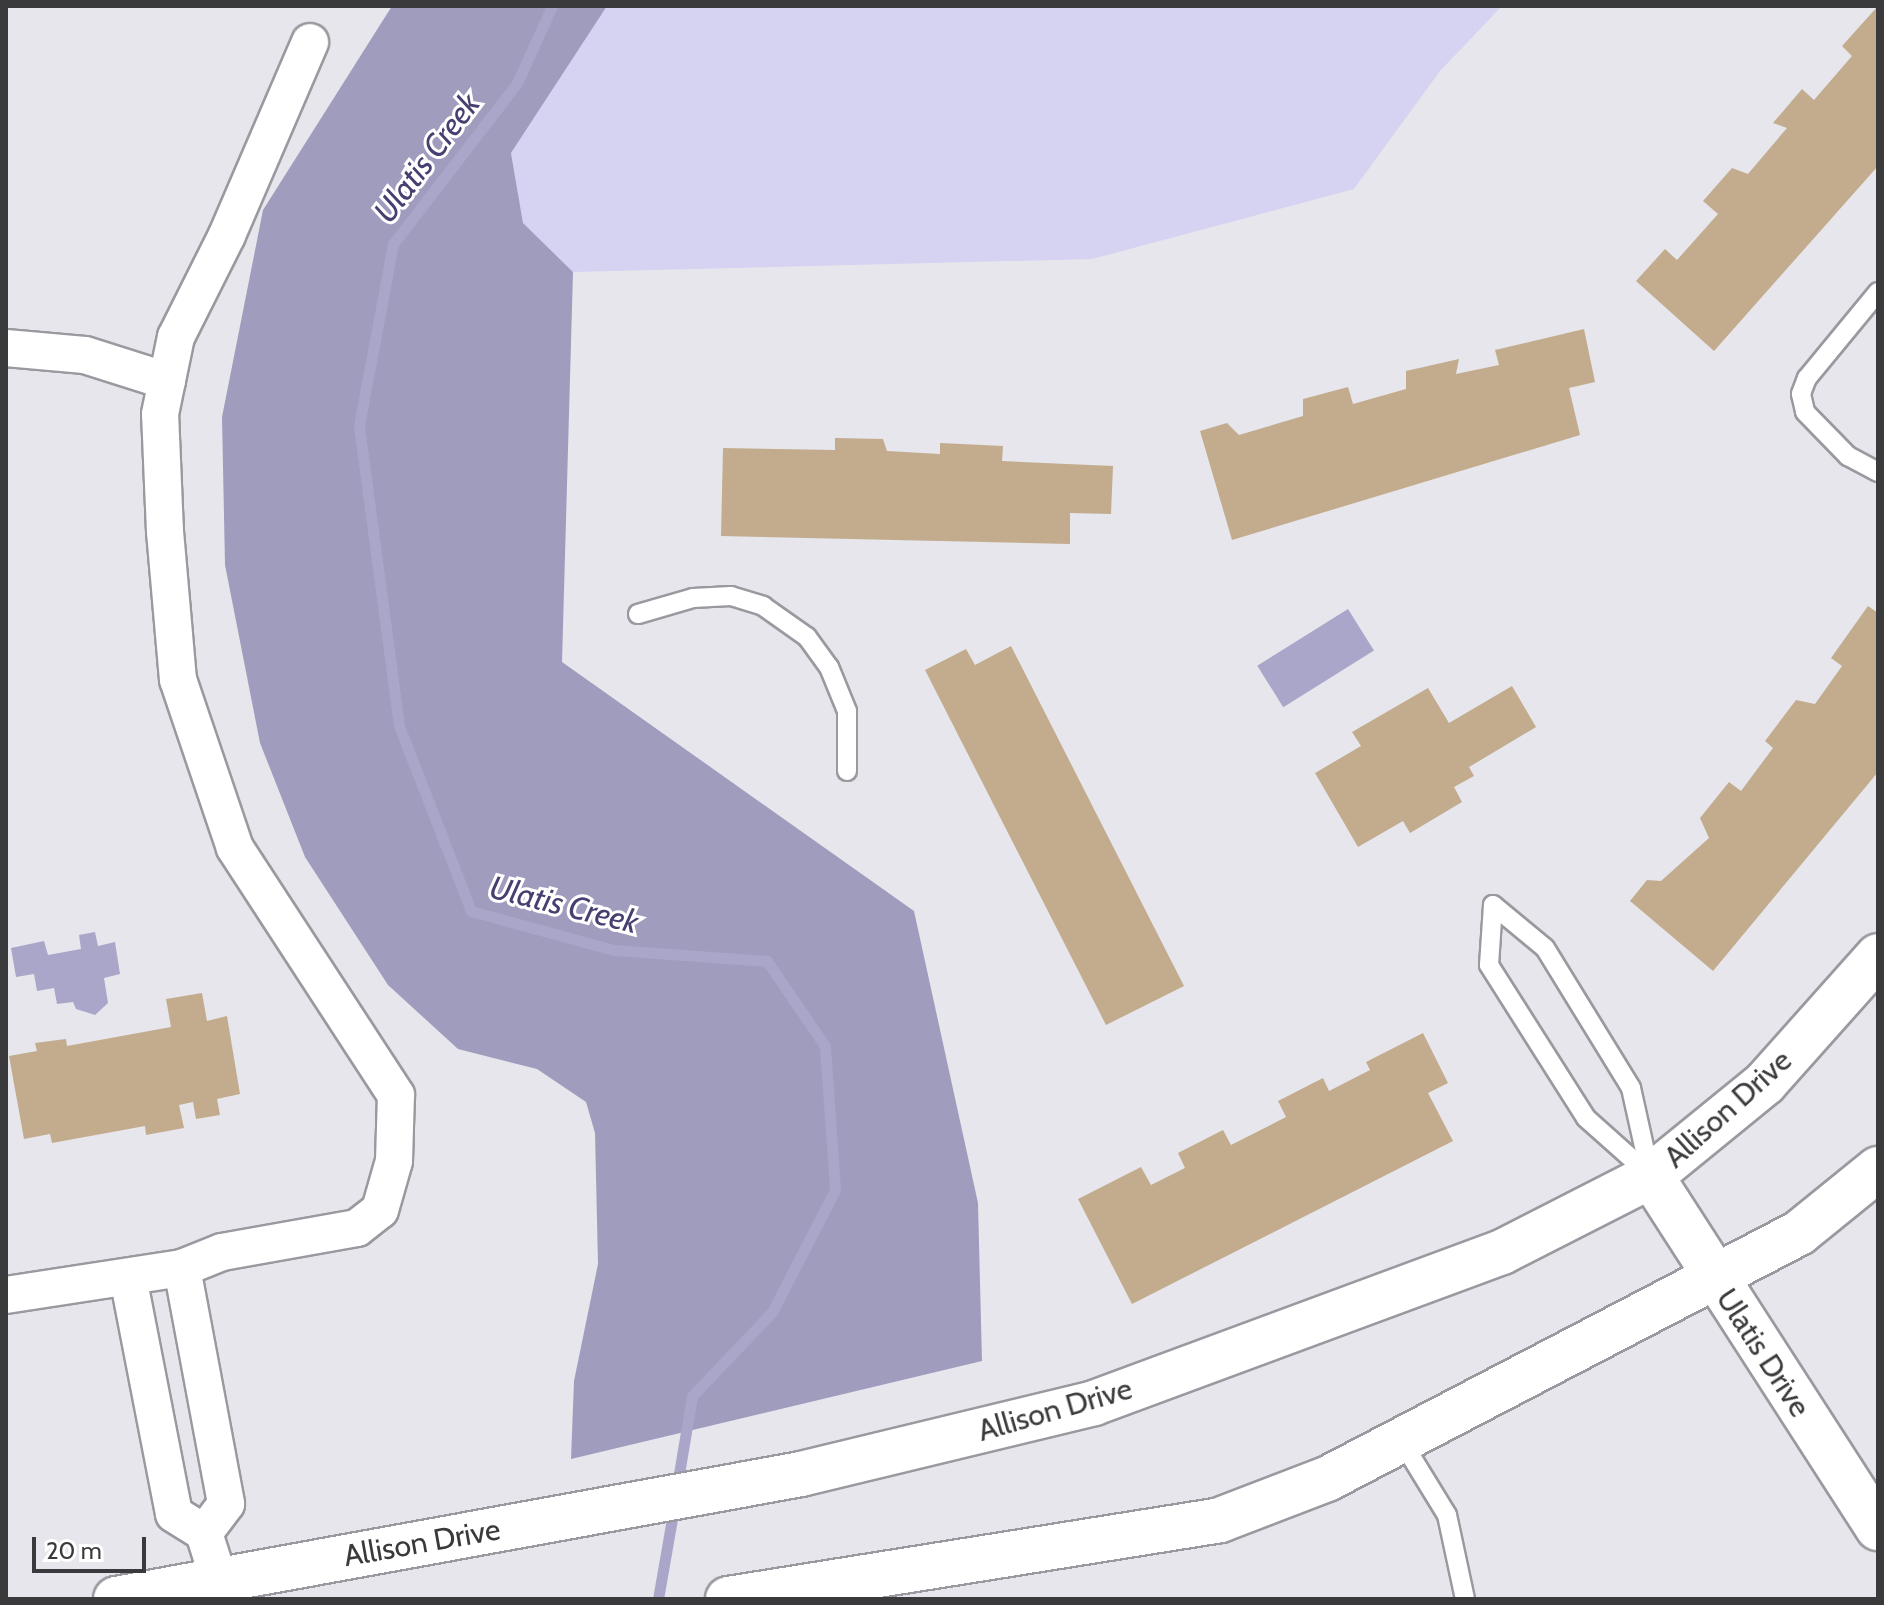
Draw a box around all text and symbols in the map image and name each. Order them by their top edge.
water label: Ulatis Creek [366,86,488,230]
water label: Ulatis Creek [486,868,642,942]
street label: Allison Drive [1657,1043,1799,1175]
street label: Ulatis Drive [1708,1282,1818,1424]
street label: Allison Drive [974,1371,1136,1449]
street label: Allison Drive [341,1512,503,1574]
scale bar [36,1521,150,1571]
text: 20 m [46,1536,102,1565]

